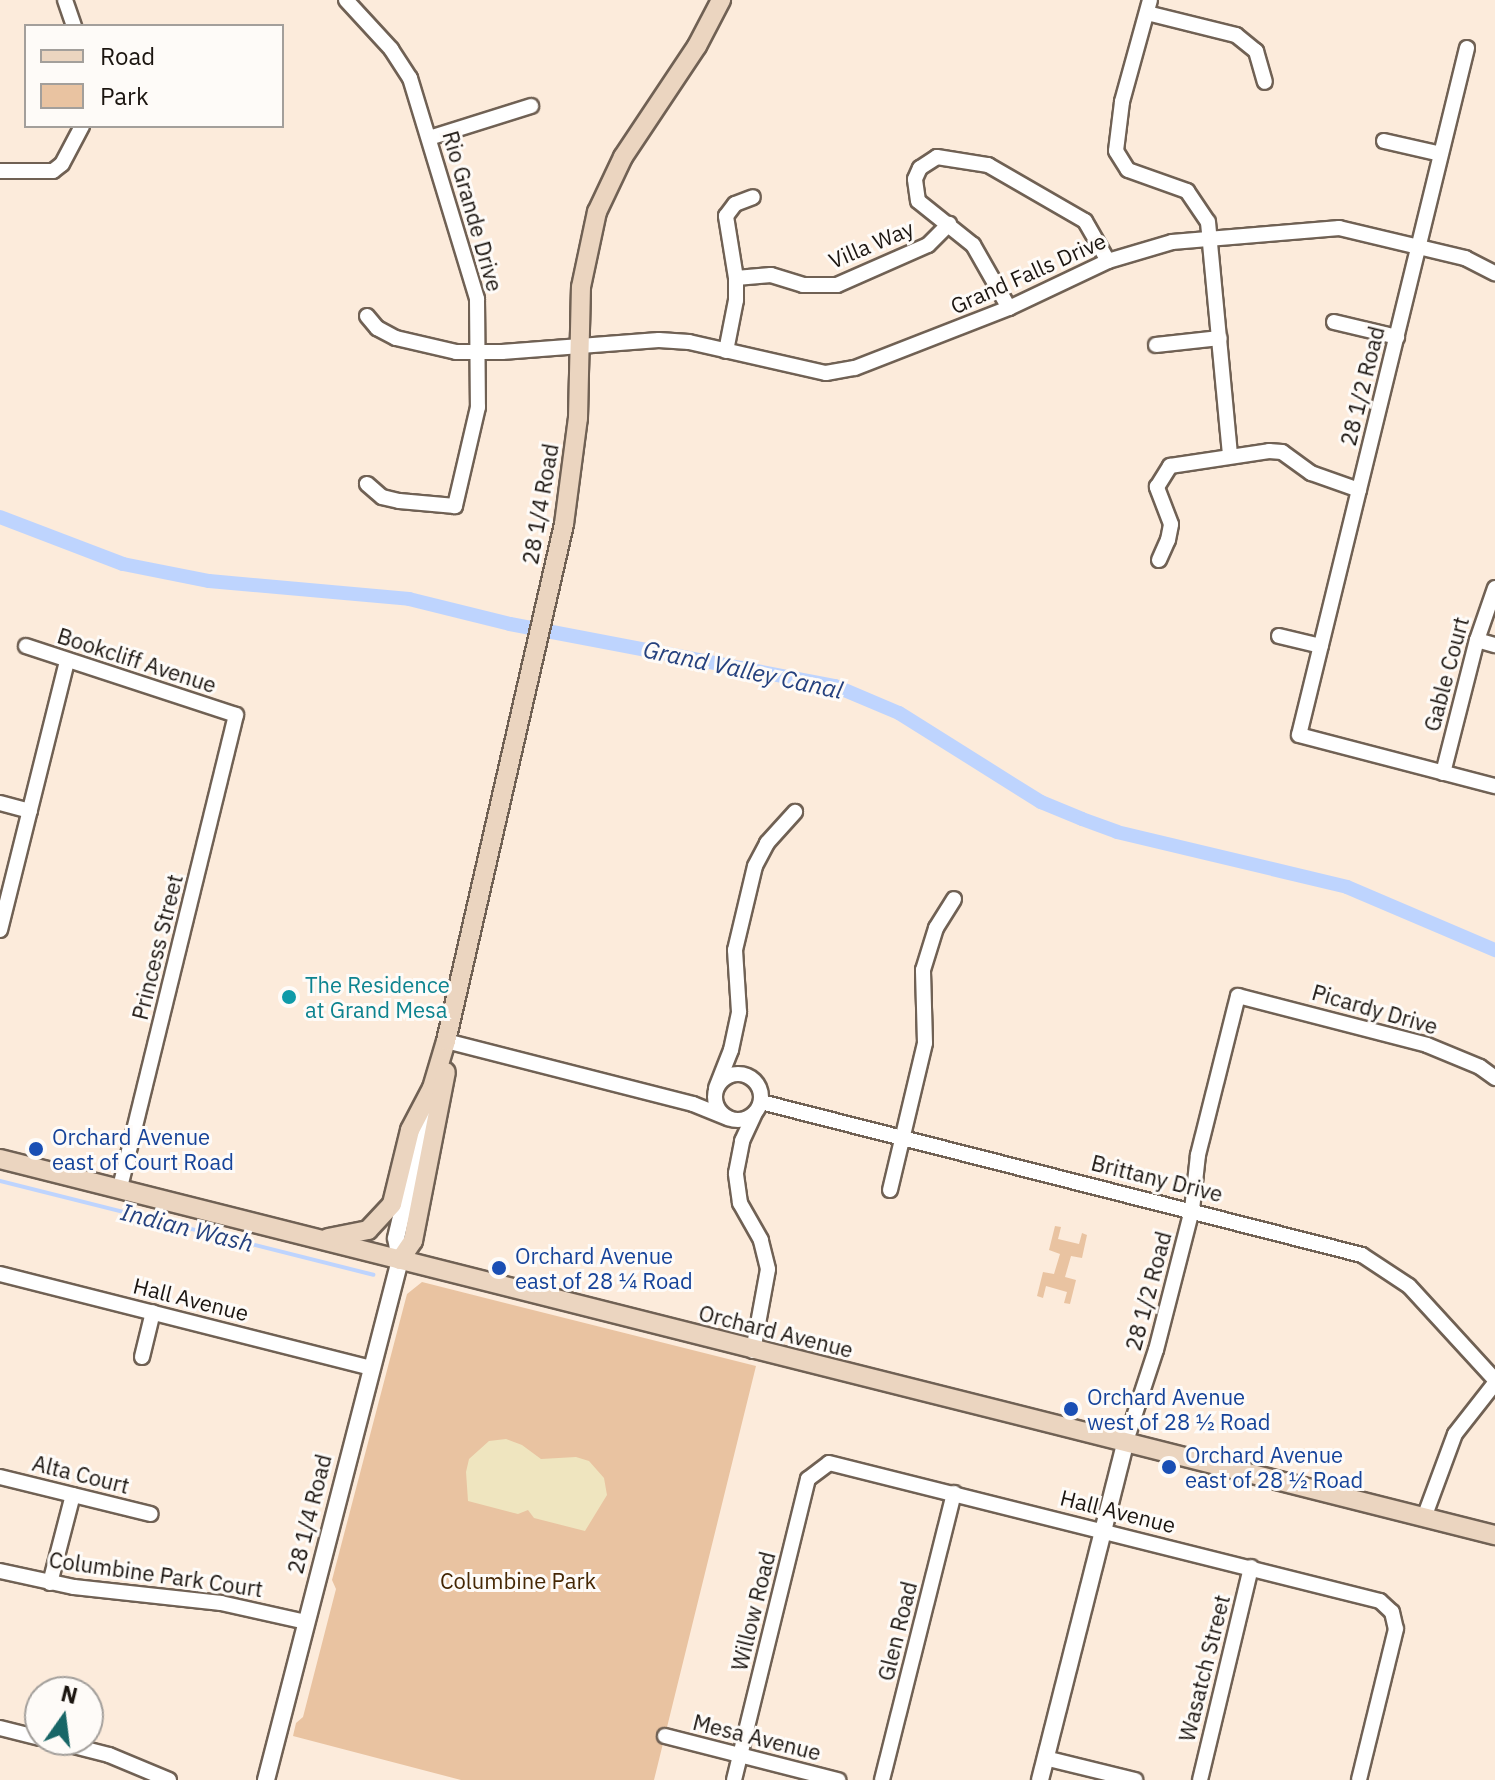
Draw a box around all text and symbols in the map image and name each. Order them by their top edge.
legend [24,24,284,128]
text: Road [100,40,155,72]
text: Park [100,80,149,112]
street label: Rio Grande Drive [437,128,509,294]
street label: Villa Way [825,214,917,274]
street label: Grand Falls Drive [946,227,1110,319]
street label: 28 1/2 Road [1334,324,1390,448]
street label: 28 1/4 Road [516,442,564,566]
street label: Gable Court [1418,614,1474,734]
street label: Bookcliff Avenue [54,622,220,698]
water label: Grand Valley Canal [641,635,845,705]
street label: Princess Street [126,872,188,1022]
place label: The Residence at Grand Mesa [305,971,450,1022]
street label: Picardy Drive [1309,978,1441,1040]
marker: The Residence at Grand Mesa [280,988,298,1006]
place label: Orchard Avenue east of Court Road [52,1123,234,1174]
marker: Orchard Avenue east of Court Road [27,1140,45,1158]
street label: Brittany Drive [1089,1149,1225,1207]
water label: Indian Wash [118,1198,256,1258]
street label: 28 1/2 Road [1119,1229,1177,1353]
place label: Orchard Avenue east of 28 ¼ Road [515,1242,693,1294]
marker: Orchard Avenue east of 28 ¼ Road [490,1259,508,1277]
street label: Hall Avenue [131,1272,251,1326]
street label: Orchard Avenue [696,1299,856,1363]
place label: Orchard Avenue west of 28 ½ Road [1087,1383,1270,1434]
marker: Orchard Avenue west of 28 ½ Road [1062,1400,1080,1418]
place label: Orchard Avenue east of 28 ½ Road [1185,1441,1363,1492]
street label: Alta Court [30,1449,132,1499]
street label: 28 1/4 Road [281,1452,337,1576]
marker: Orchard Avenue east of 28 ½ Road [1160,1458,1178,1476]
street label: Hall Avenue [1058,1484,1178,1538]
street label: Columbine Park Court [47,1546,265,1602]
street label: Willow Road [725,1549,781,1673]
park label: Columbine Park [440,1568,596,1594]
street label: Glen Road [872,1579,922,1683]
street label: Wasatch Street [1173,1592,1235,1744]
north arrow [24,1676,104,1756]
text: N [58,1678,81,1710]
street label: Mesa Avenue [690,1708,824,1766]

